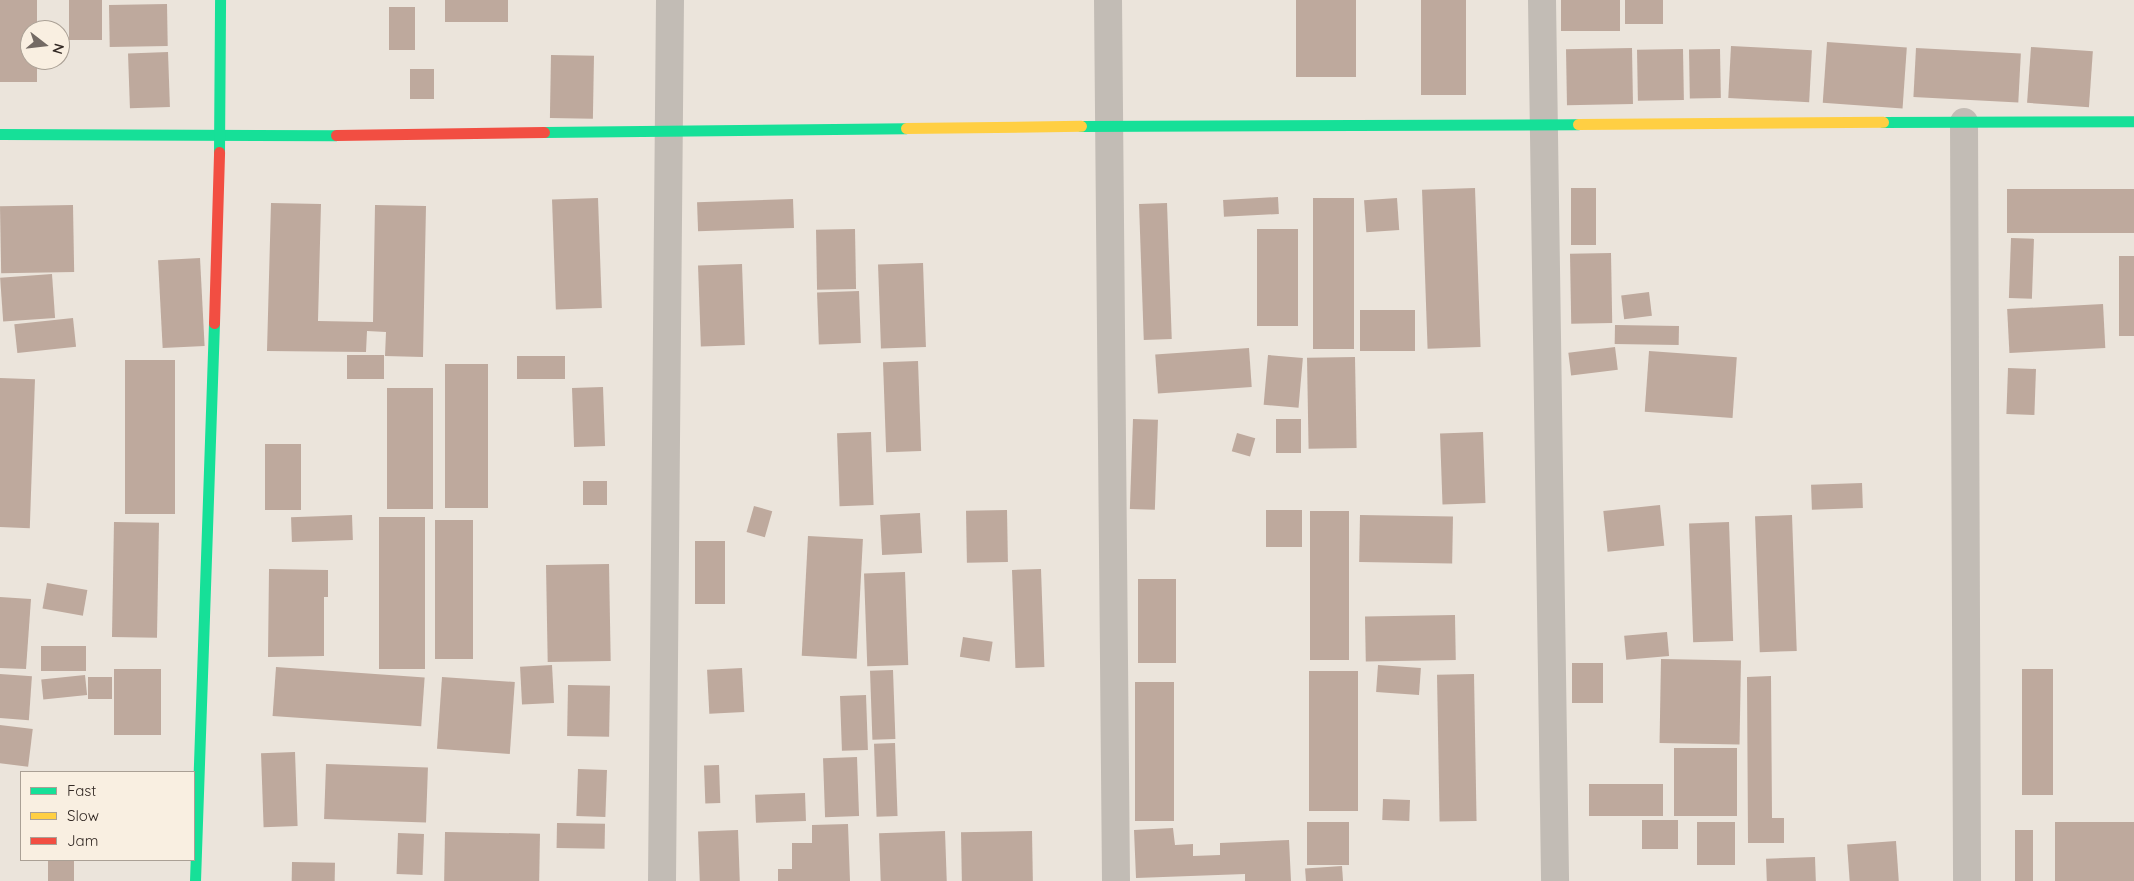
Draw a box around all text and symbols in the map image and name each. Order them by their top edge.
north arrow [20,20,70,70]
text: N [48,41,69,56]
legend [20,771,195,861]
text: Fast [67,781,96,800]
text: Slow [67,806,99,825]
text: Jam [67,831,98,850]

